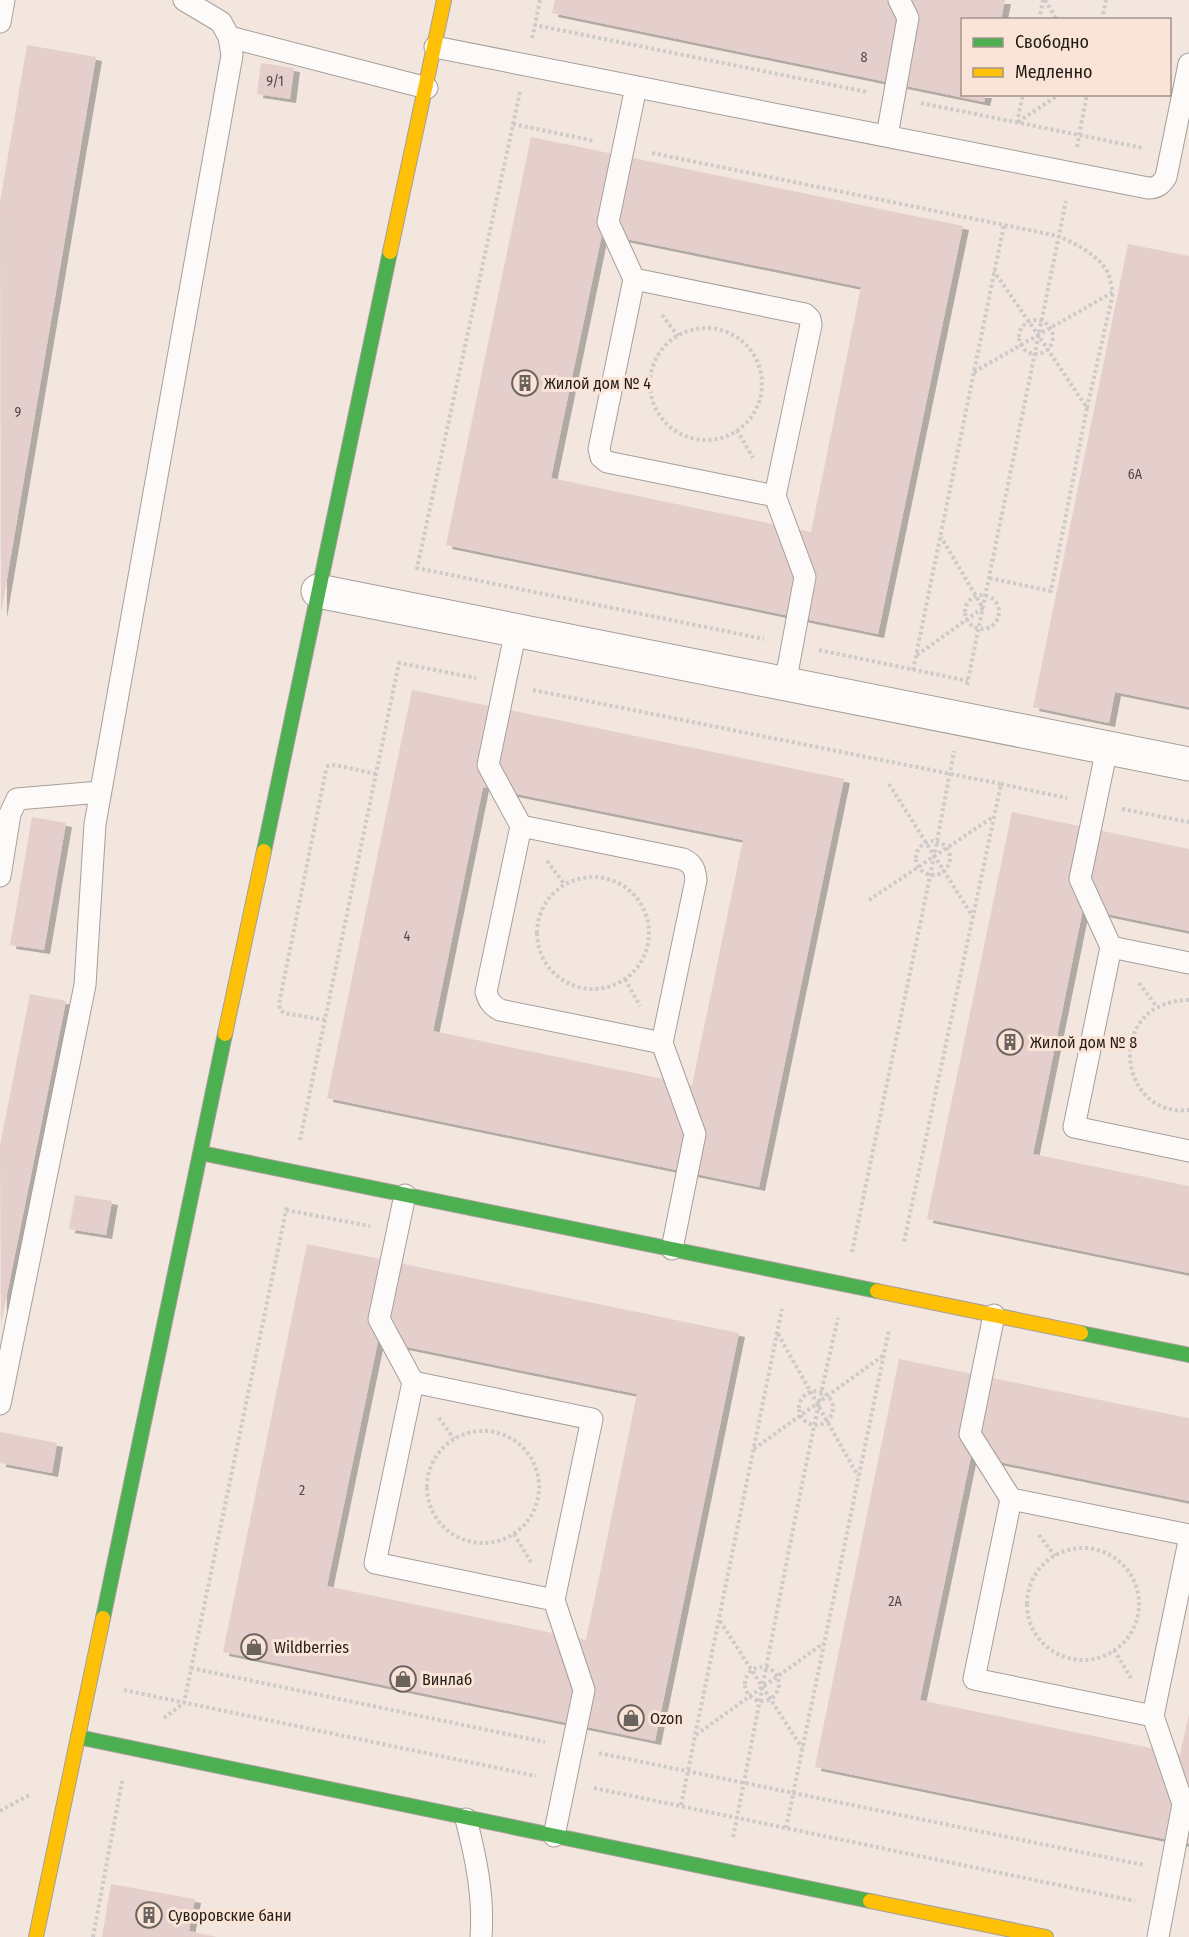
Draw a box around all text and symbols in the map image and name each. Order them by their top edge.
legend [961,18,1171,96]
text: Свободно [1015,31,1089,53]
house number: 8 [861,49,868,66]
text: Медленно [1015,61,1093,83]
house number: 9/1 [266,73,284,90]
building icon: Жилой дом № 4 [510,368,540,398]
place label: Жилой дом № 4 [544,374,651,393]
house number: 9 [15,404,22,421]
house number: 6А [1128,466,1143,483]
house number: 4 [404,928,411,945]
building icon: Жилой дом № 8 [995,1027,1025,1057]
place label: Жилой дом № 8 [1030,1033,1137,1052]
house number: 2 [299,1482,305,1499]
house number: 2А [888,1593,902,1610]
shop icon: Wildberries [239,1632,269,1662]
place label: Wildberries [274,1638,349,1657]
shop icon: Винлаб [388,1664,418,1694]
place label: Винлаб [422,1670,472,1689]
shop icon: Ozon [616,1703,646,1733]
place label: Ozon [650,1709,683,1728]
building icon: Суворовские бани [134,1900,164,1930]
place label: Суворовские бани [168,1906,292,1925]

